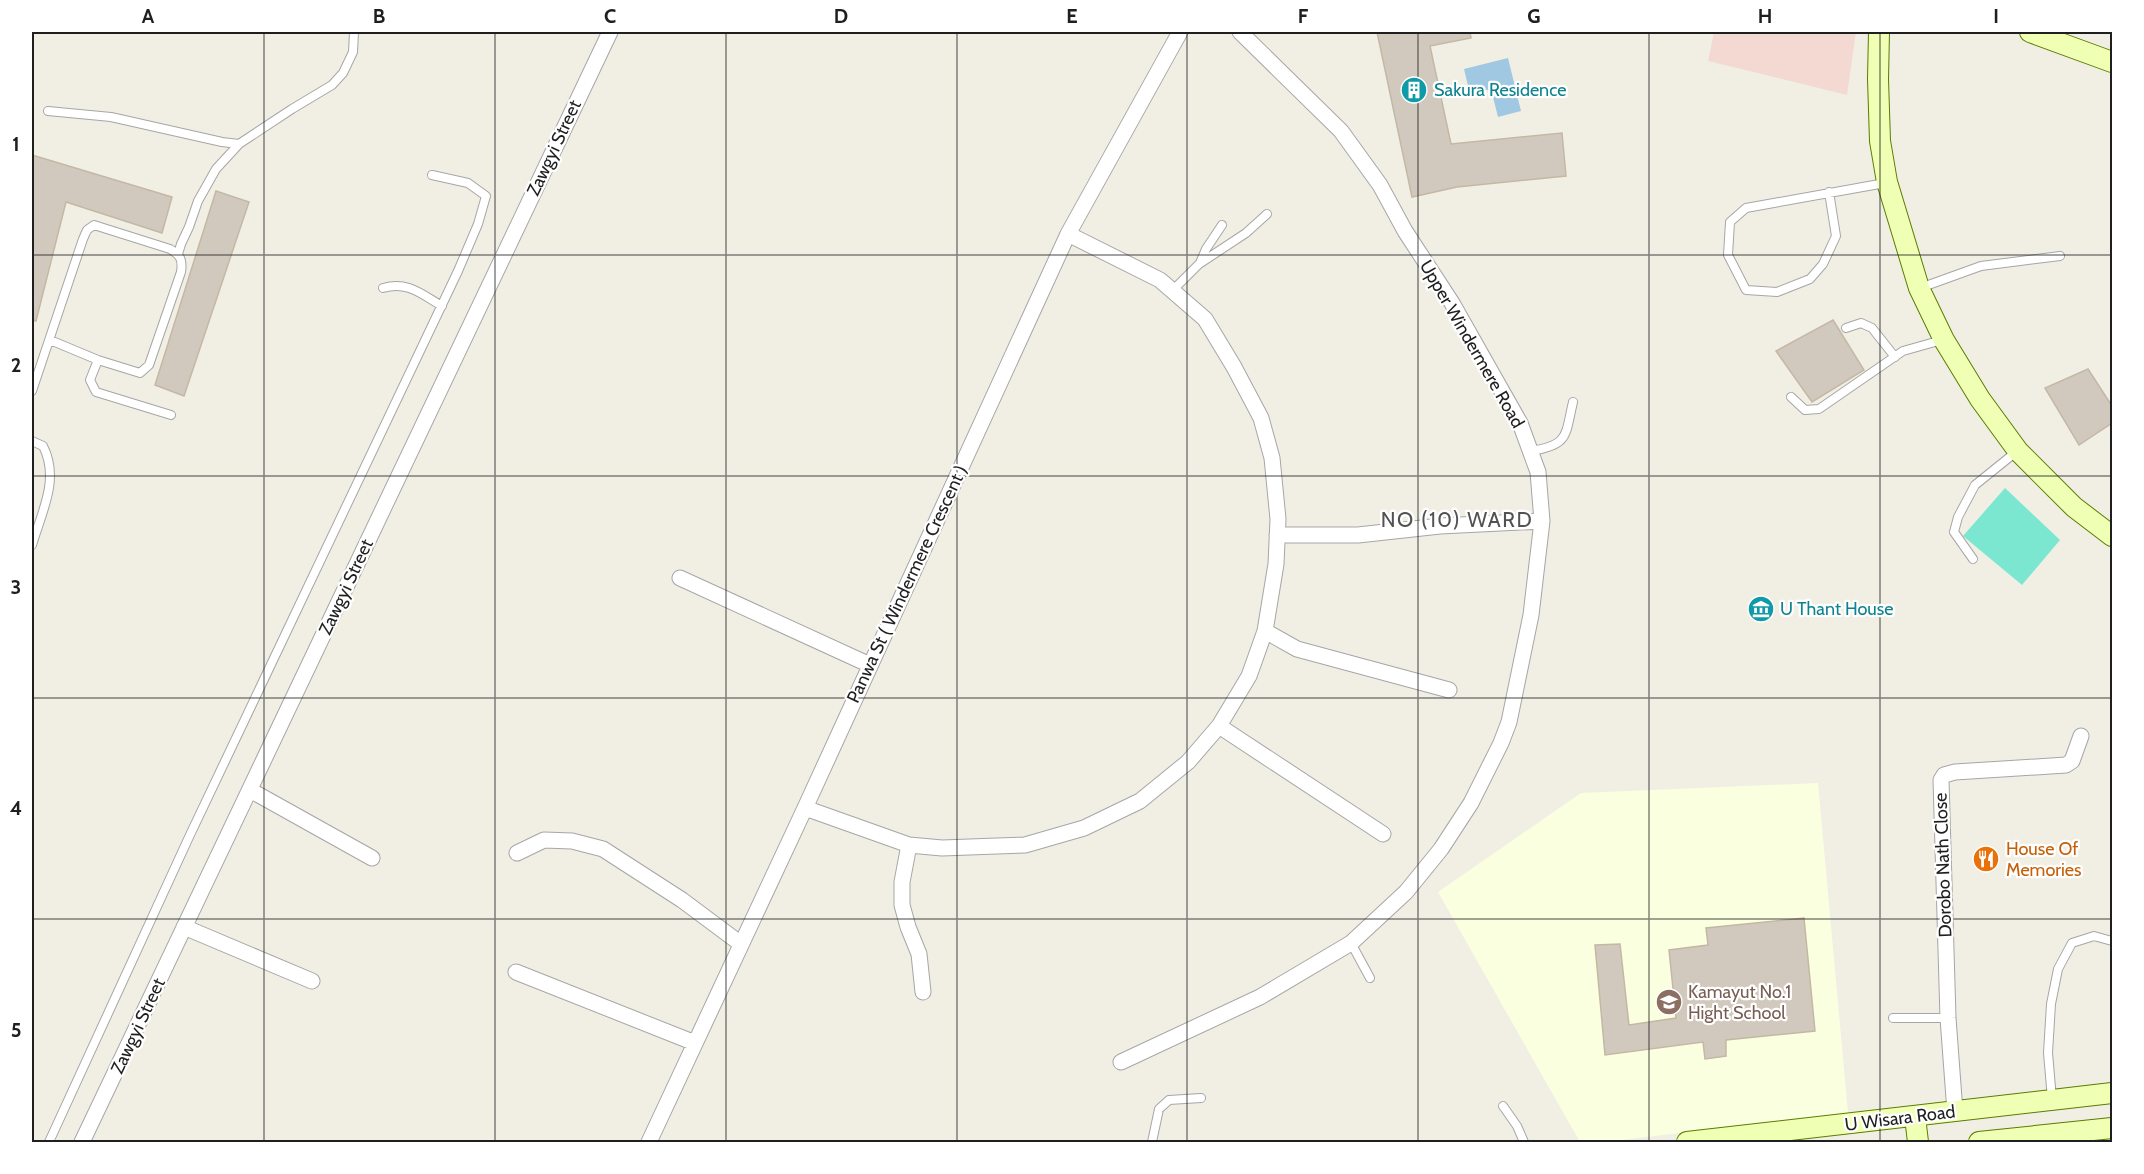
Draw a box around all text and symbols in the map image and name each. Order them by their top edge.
text: A [142,4,155,28]
text: B [373,4,385,28]
text: C [604,4,616,28]
text: D [834,4,848,28]
text: E [1066,4,1078,28]
text: F [1298,4,1309,28]
text: G [1527,4,1541,28]
text: H [1758,4,1772,28]
text: I [1993,4,1999,28]
building icon: Sakura Residence [1399,75,1429,105]
place label: Sakura Residence [1434,79,1566,101]
street label: Zawgyi Street [522,97,586,199]
text: 1 [12,132,20,156]
street label: Upper Windermere Road [1415,256,1529,432]
text: 2 [11,353,21,377]
street label: Panwa St ( Windermere Crescent ) [842,462,972,706]
district label: NO (10) WARD [1381,507,1533,532]
street label: Zawgyi Street [314,536,378,638]
text: 3 [11,575,21,599]
museum icon: U Thant House [1746,594,1776,624]
place label: U Thant House [1780,598,1893,620]
street label: Dorobo Nath Close [1929,792,1957,938]
text: 4 [10,796,22,820]
place label: House Of Memories [2006,838,2081,881]
restaurant icon: House Of Memories [1971,844,2001,874]
street label: Zawgyi Street [106,975,170,1077]
place label: Kamayut No.1 Hight School [1688,981,1791,1024]
school or university icon: Kamayut No.1 Hight School [1654,987,1684,1017]
text: 5 [11,1018,21,1042]
street label: U Wisara Road [1843,1100,1957,1136]

